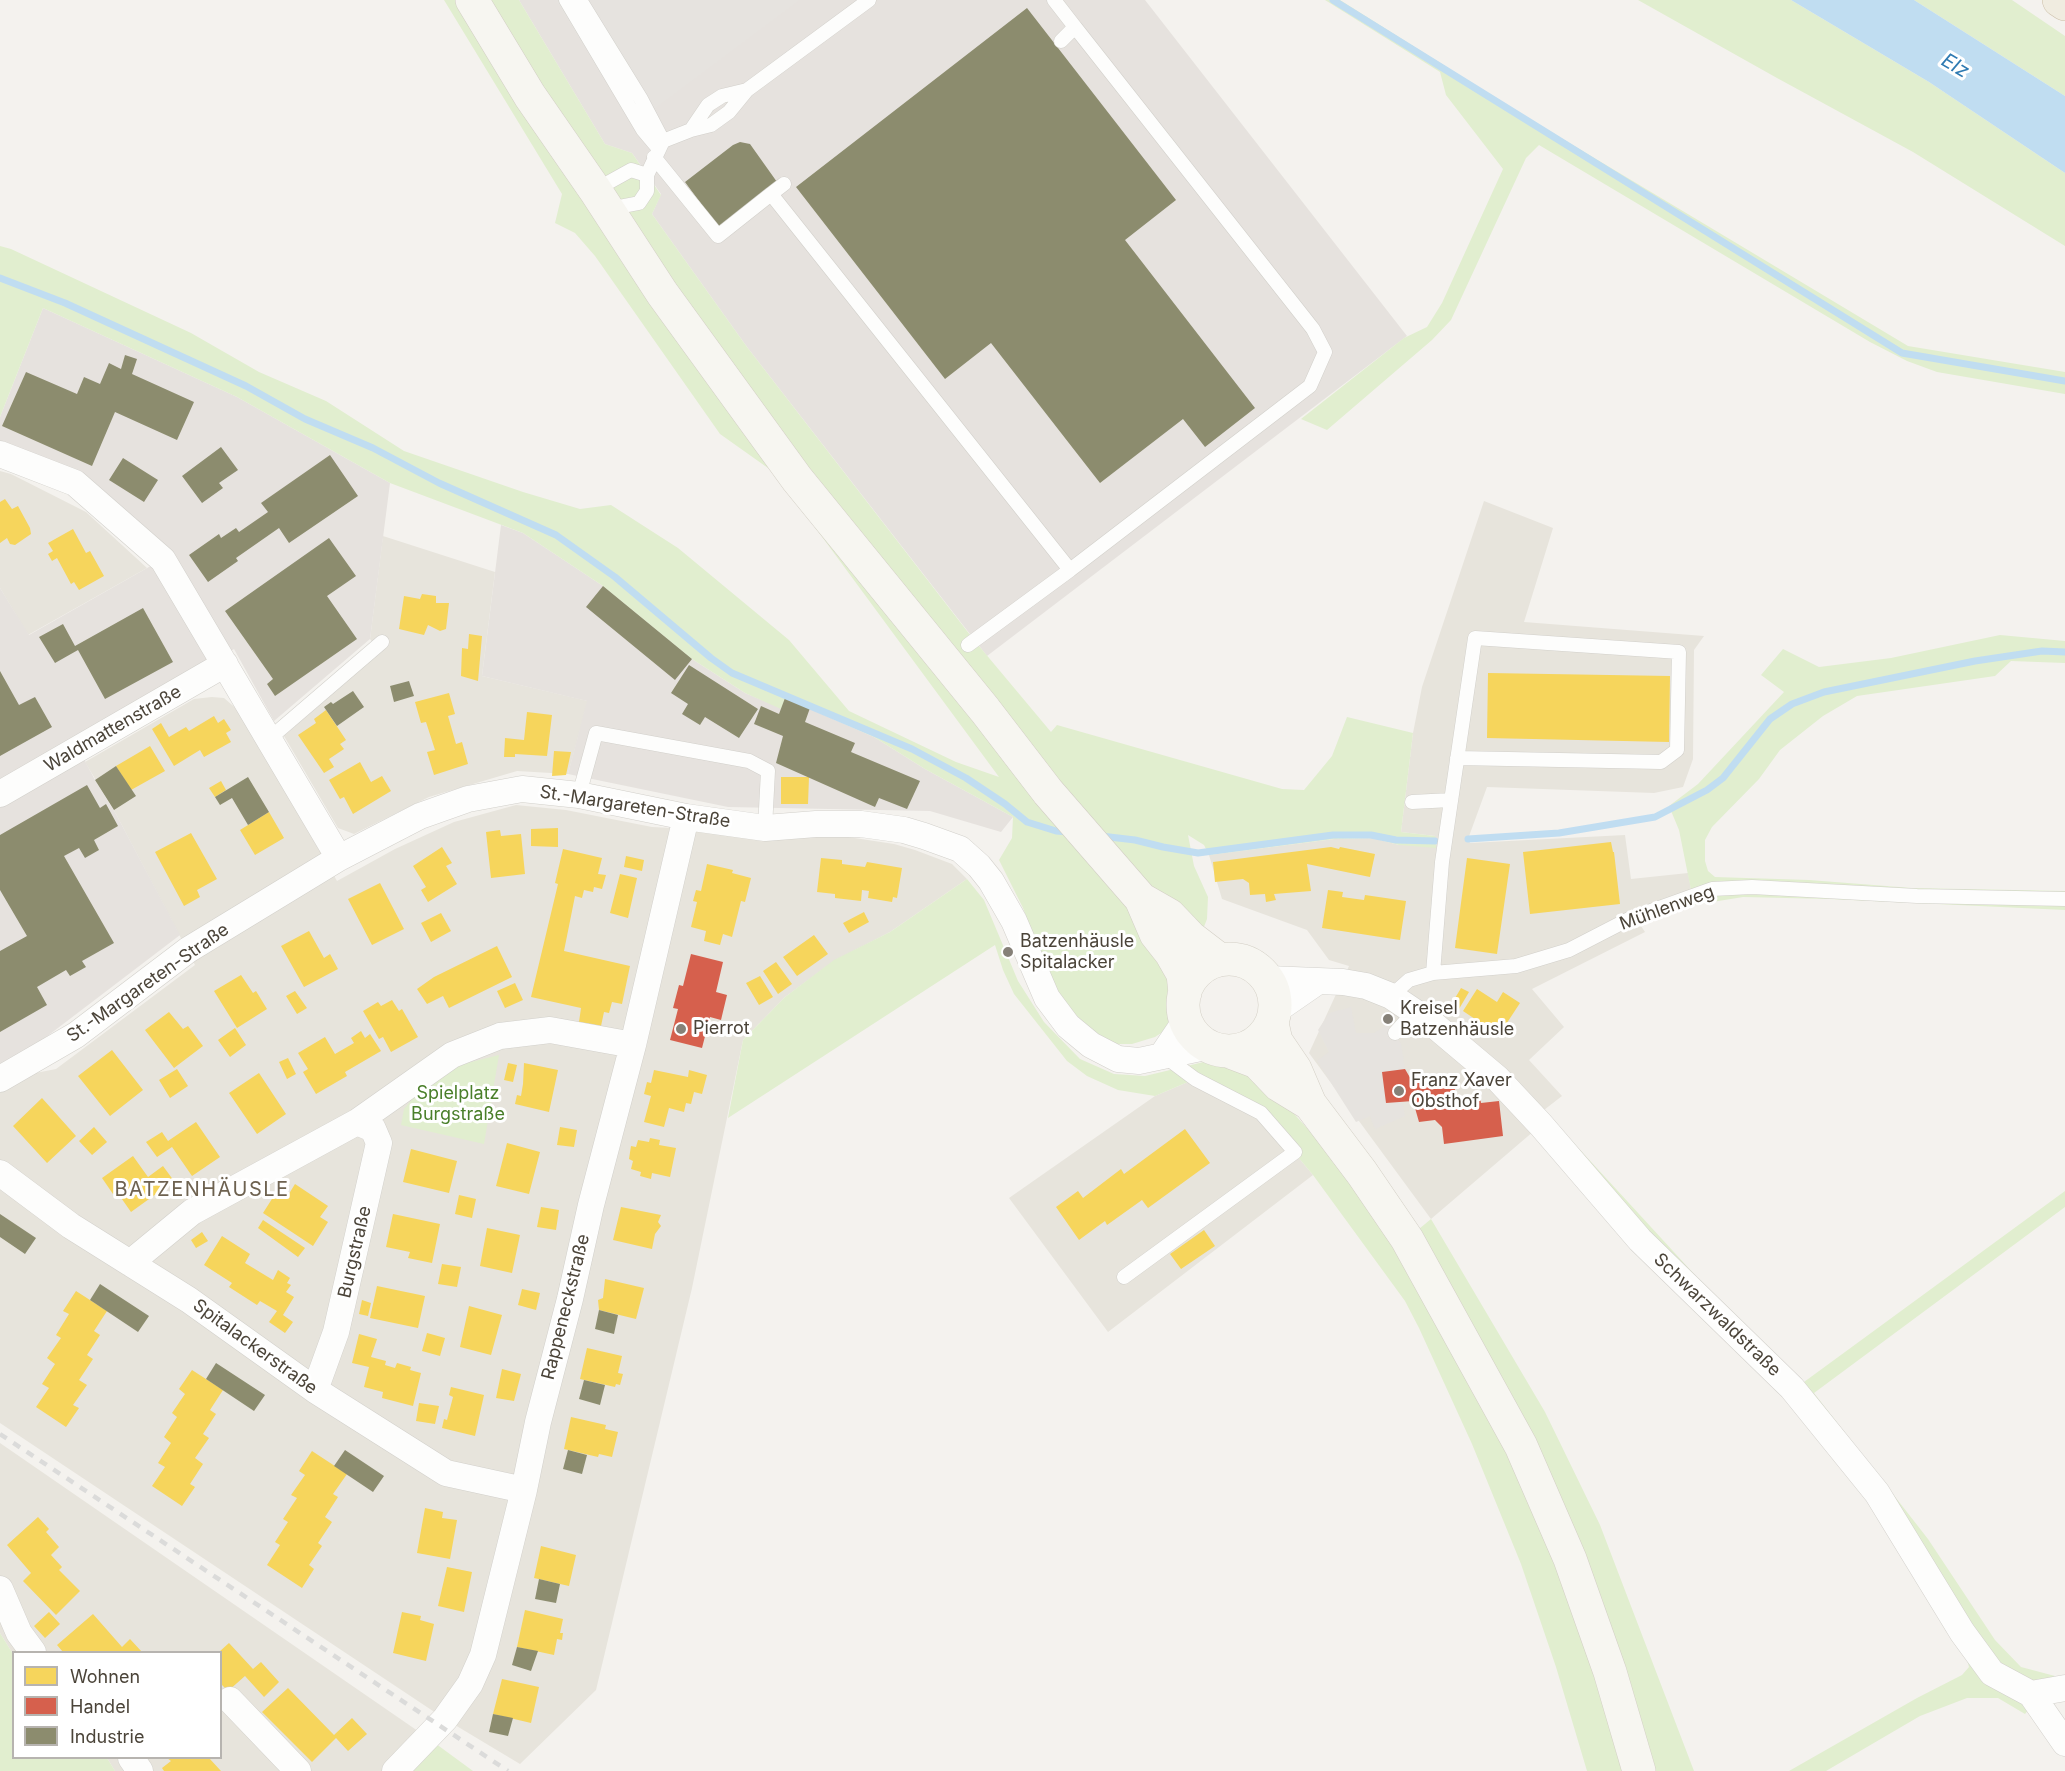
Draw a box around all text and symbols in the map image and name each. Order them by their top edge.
water label: Elz [1937,49,1973,83]
street label: Waldmattenstraße [41,681,185,777]
street label: St.-Margareten-Straße [538,781,732,833]
street label: Mühlenweg [1617,881,1717,935]
street label: St.-Margareten-Straße [63,919,233,1047]
place label: Batzenhäusle Spitalacker [1020,931,1134,974]
marker: Batzenhäusle Spitalacker [1001,945,1015,959]
place label: Kreisel Batzenhäusle [1400,998,1514,1040]
marker: Kreisel Batzenhäusle [1381,1012,1395,1026]
place label: Pierrot [693,1018,750,1040]
marker: Pierrot [674,1022,688,1036]
place label: Franz Xaver Obsthof [1411,1070,1512,1112]
park label: Spielplatz Burgstraße [411,1083,505,1126]
marker: Franz Xaver Obsthof [1392,1084,1406,1098]
district label: BATZENHÄUSLE [114,1178,290,1202]
street label: Burgstraße [334,1204,376,1300]
street label: Rappeneckstraße [537,1232,595,1382]
street label: Schwarzwaldstraße [1649,1249,1785,1381]
street label: Spitalackerstraße [189,1295,321,1399]
legend [12,1651,222,1759]
text: Wohnen [70,1666,140,1687]
text: Handel [70,1696,130,1717]
text: Industrie [70,1726,144,1747]

